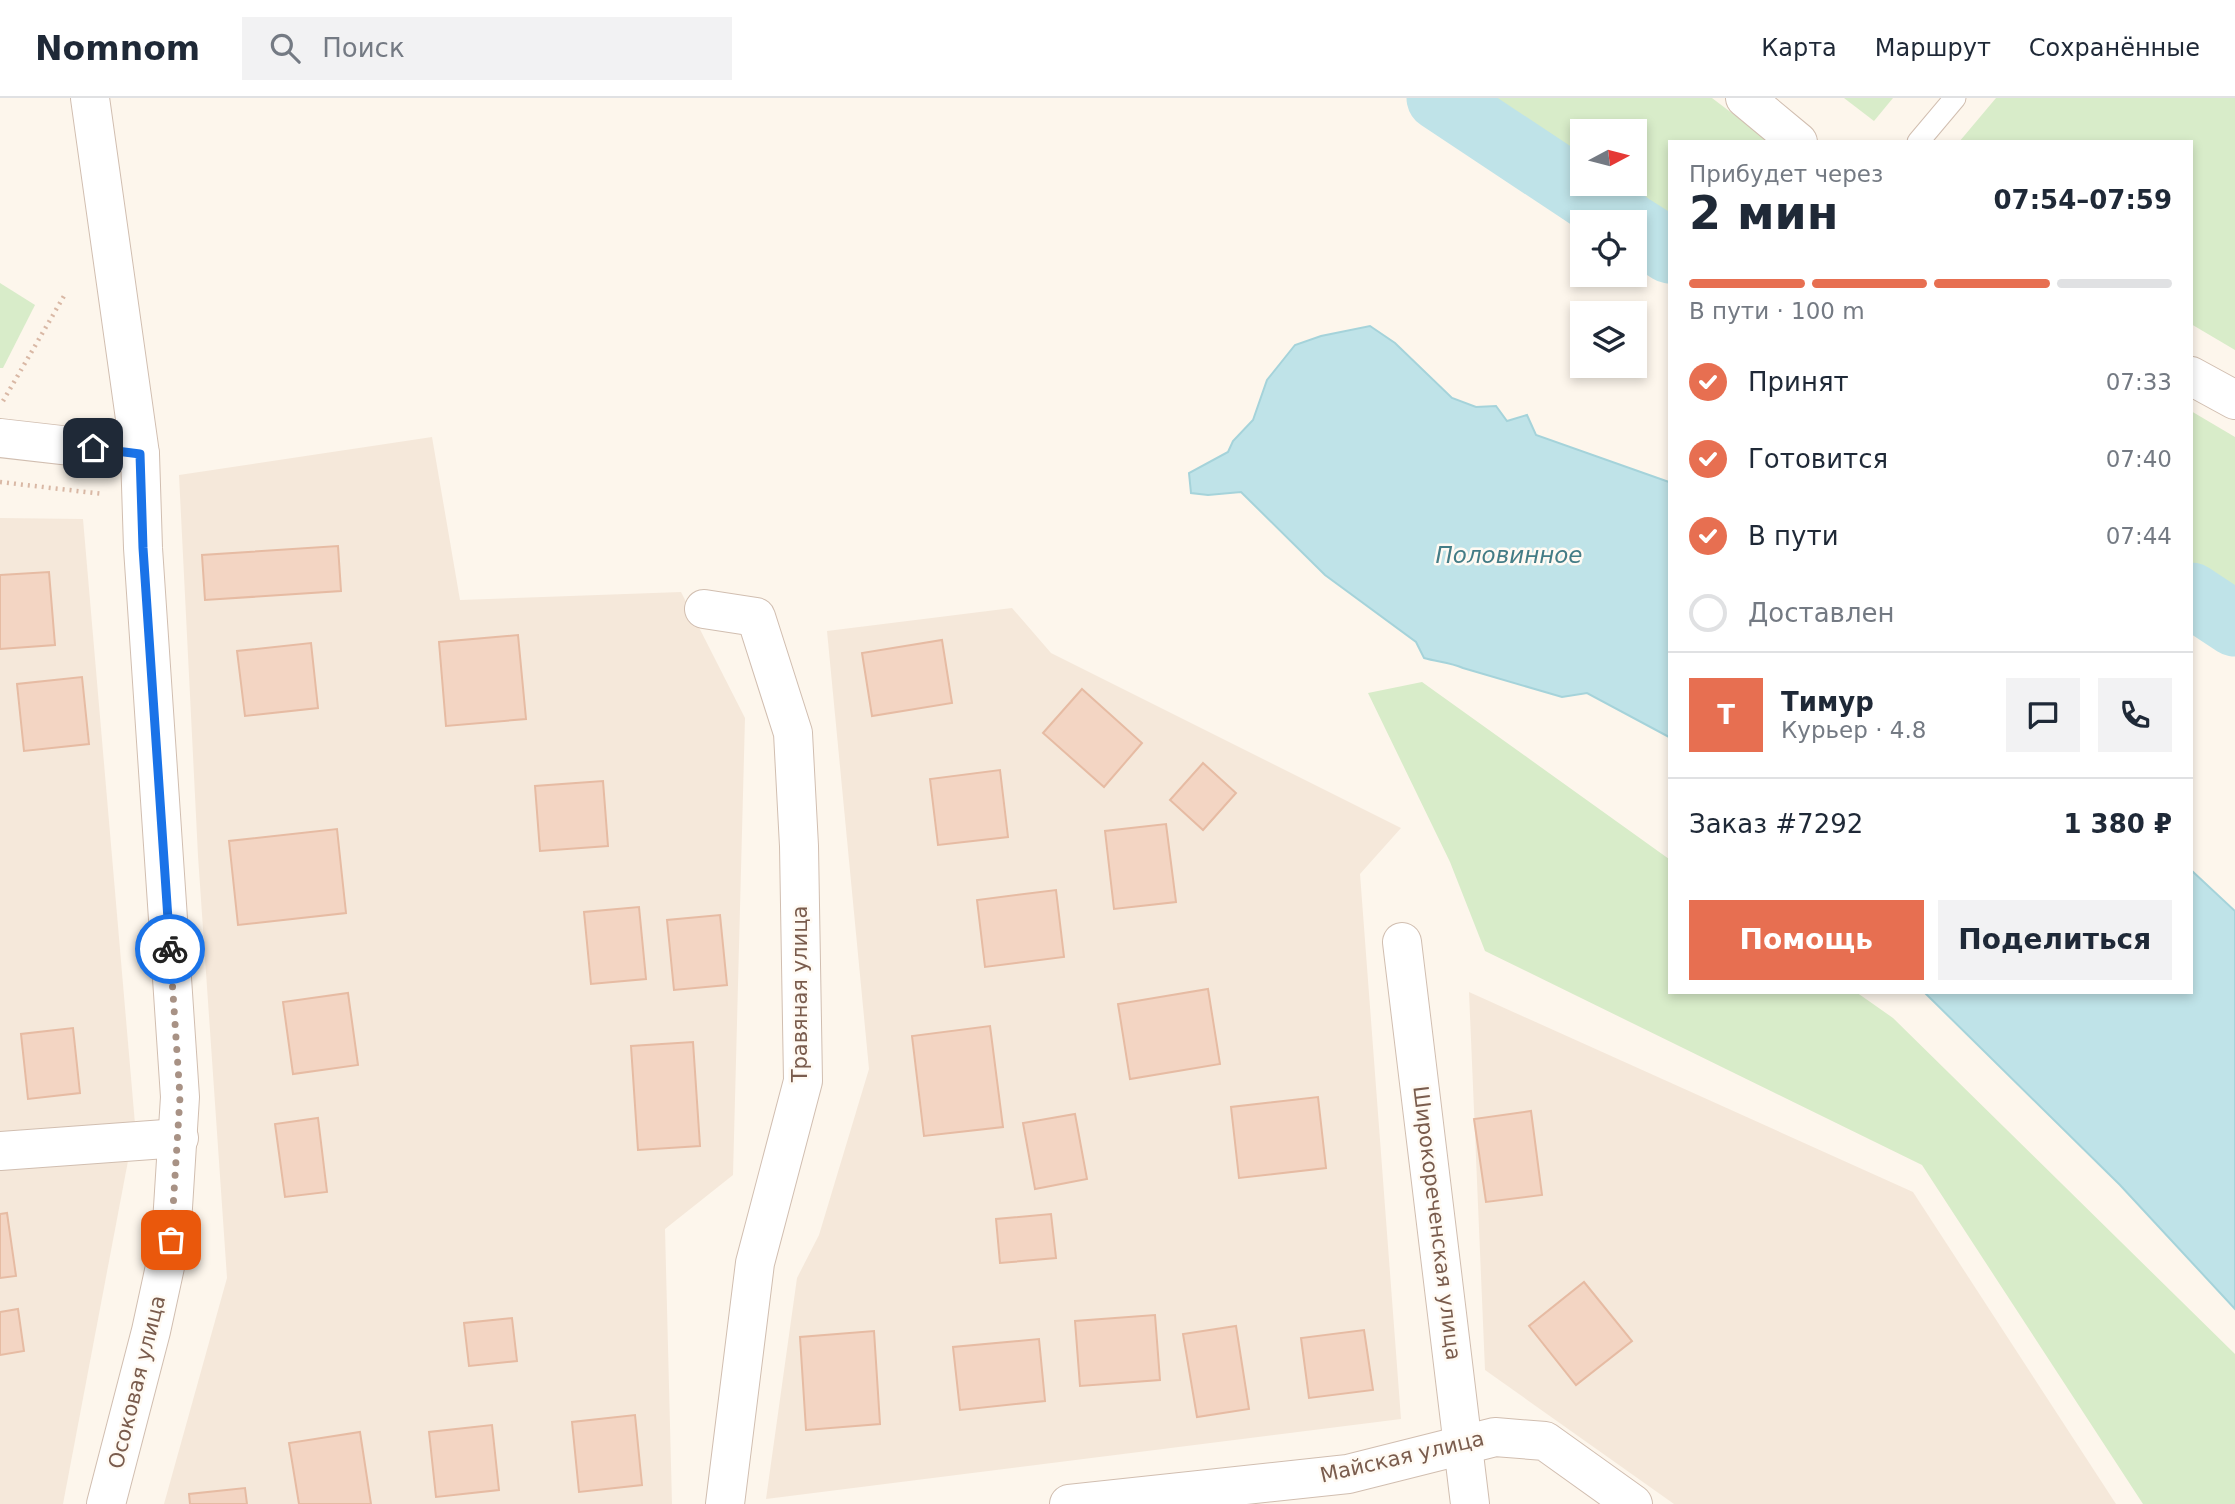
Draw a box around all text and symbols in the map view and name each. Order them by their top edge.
search box [242,17,732,80]
text: Nomnom [35,29,200,68]
icon: search [266,29,304,67]
text: Поиск [322,33,405,63]
text: Карта [1761,34,1837,62]
text: Маршрут [1875,34,1991,62]
text: Сохранённые [2029,34,2200,62]
north arrow [1570,119,1647,196]
map controls [1570,119,1647,378]
text: Прибудет через [1689,161,1883,187]
text: 07:54–07:59 [1993,185,2172,215]
text: 2 мин [1689,186,1839,240]
button: locate [1570,210,1647,287]
text: В пути · 100 m [1689,298,1865,324]
button: layers [1570,301,1647,378]
icon: check [1689,363,1727,401]
text: Принят [1748,367,1849,397]
text: 07:33 [2106,369,2172,395]
pin [63,418,123,478]
icon: home [74,429,112,467]
icon: check [1689,440,1727,478]
text: Готовится [1748,444,1888,474]
text: 07:40 [2106,446,2172,472]
icon: check [1689,517,1727,555]
text: В пути [1748,521,1839,551]
text: 07:44 [2106,523,2172,549]
water label: Половинное [1436,542,1582,568]
text: Доставлен [1748,598,1895,628]
button: chat [2006,678,2080,752]
button: phone [2098,678,2172,752]
text: Тимур [1781,687,1874,717]
text: Т [1717,700,1735,730]
text: Курьер · 4.8 [1781,717,1926,743]
text: Заказ #7292 [1689,809,1863,839]
text: 1 380 ₽ [2063,809,2172,839]
button: Помощь [1689,900,1924,980]
button: Поделиться [1938,900,2172,980]
street label: Травяная улица [788,906,812,1083]
courier [135,914,205,984]
icon: bike [151,930,189,968]
street label: Широкореченская улица [1408,1084,1466,1362]
pin [141,1210,201,1270]
icon: bag [152,1221,190,1259]
street label: Осоковая улица [104,1293,170,1471]
street label: Майская улица [1318,1426,1486,1488]

